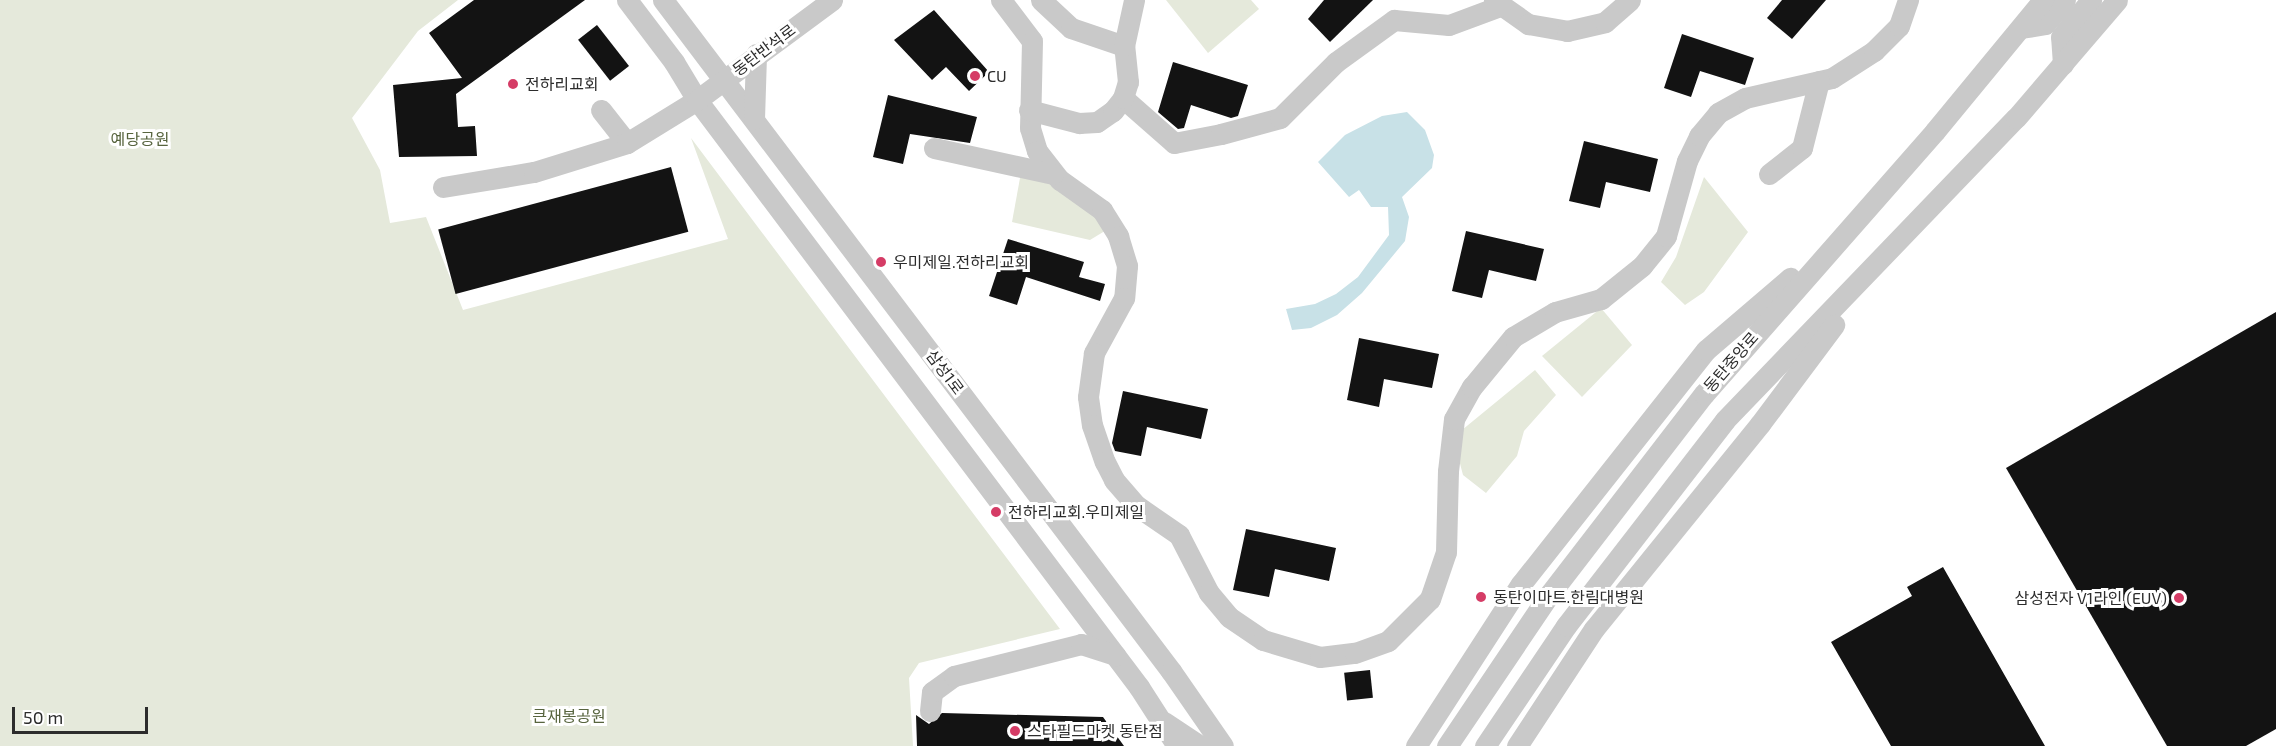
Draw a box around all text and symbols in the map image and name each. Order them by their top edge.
street label: 동탄반석로 [729,20,799,80]
place label: CU [987,66,1007,86]
marker: CU [968,69,982,83]
place label: 전하리교회 [525,74,599,94]
marker: 전하리교회 [506,77,520,91]
park label: 예당공원 [111,129,169,149]
place label: 우미제일.전하리교회 [893,252,1029,272]
marker: 우미제일.전하리교회 [874,255,888,269]
street label: 동탄중앙로 [1700,328,1762,396]
street label: 삼성1로 [922,346,968,398]
place label: 전하리교회.우미제일 [1008,502,1144,522]
marker: 전하리교회.우미제일 [989,505,1003,519]
place label: 동탄이마트.한림대병원 [1493,587,1644,607]
place label: 삼성전자 V1라인 (EUV) [2015,588,2167,608]
marker: 동탄이마트.한림대병원 [1474,590,1488,604]
marker: 삼성전자 V1라인 (EUV) [2172,591,2186,605]
scale bar [15,695,152,733]
text: 50 m [23,706,63,728]
park label: 큰재봉공원 [532,706,606,726]
place label: 스타필드마켓 동탄점 [1027,721,1163,741]
marker: 스타필드마켓 동탄점 [1008,724,1022,738]

